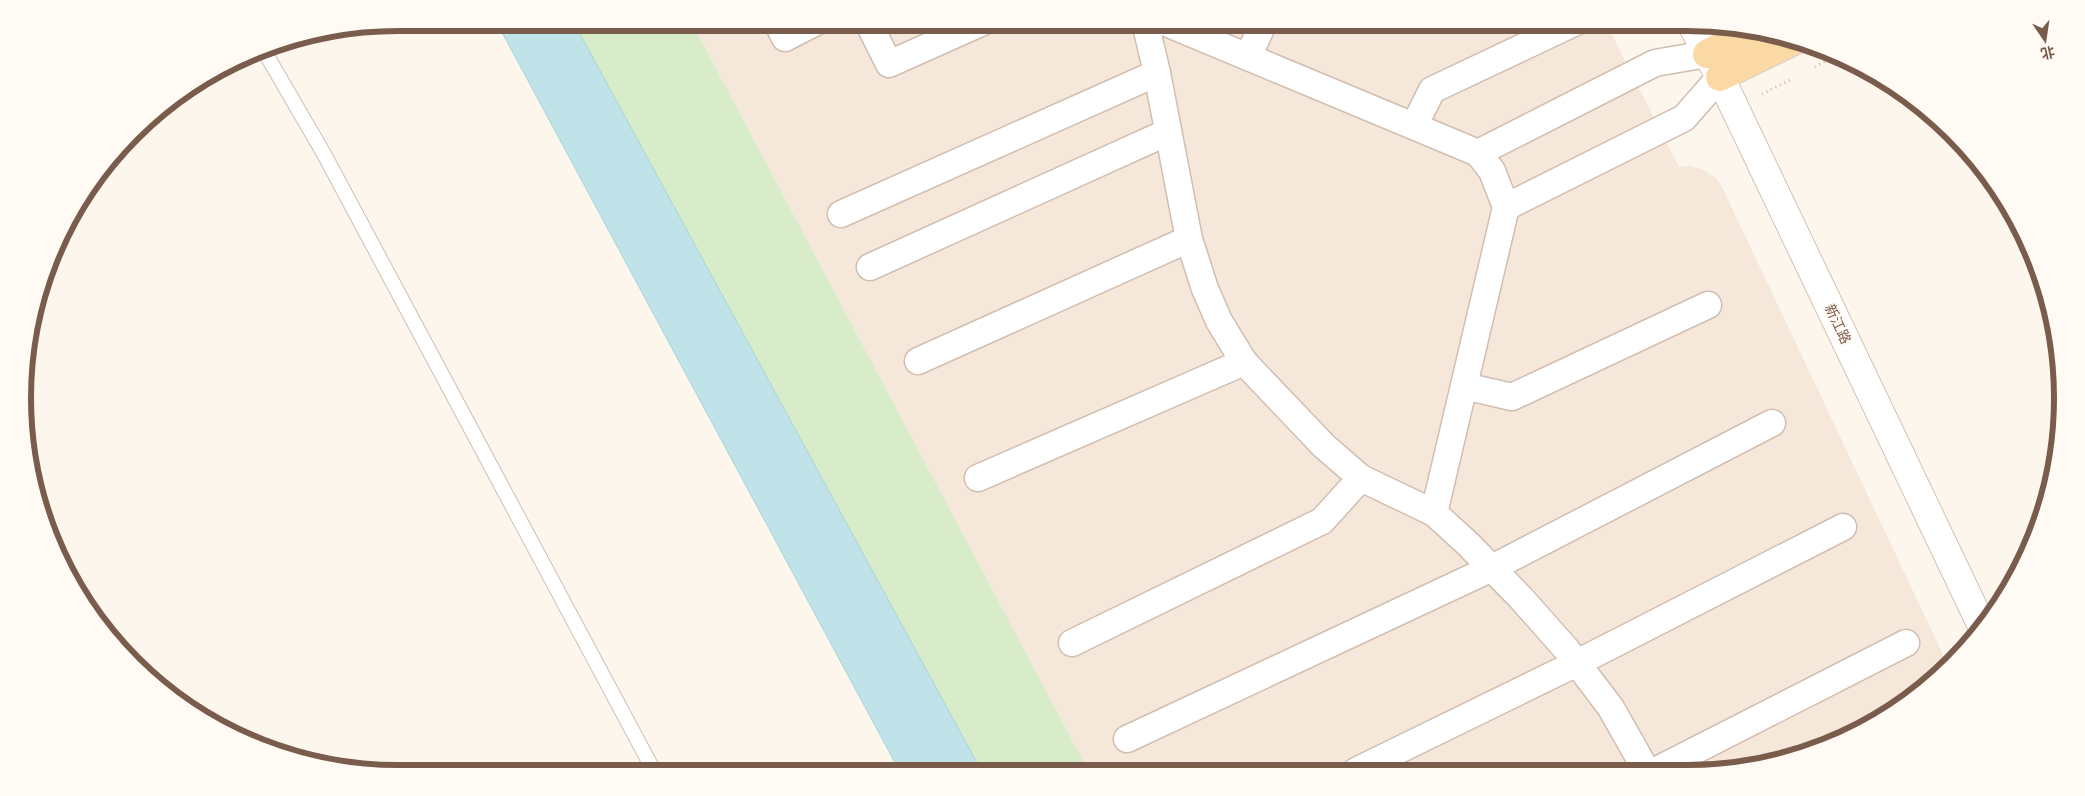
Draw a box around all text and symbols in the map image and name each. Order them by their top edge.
north arrow [2020,15,2070,65]
text: 北 [2039,42,2057,62]
street label: 新江路 [1821,302,1854,347]

